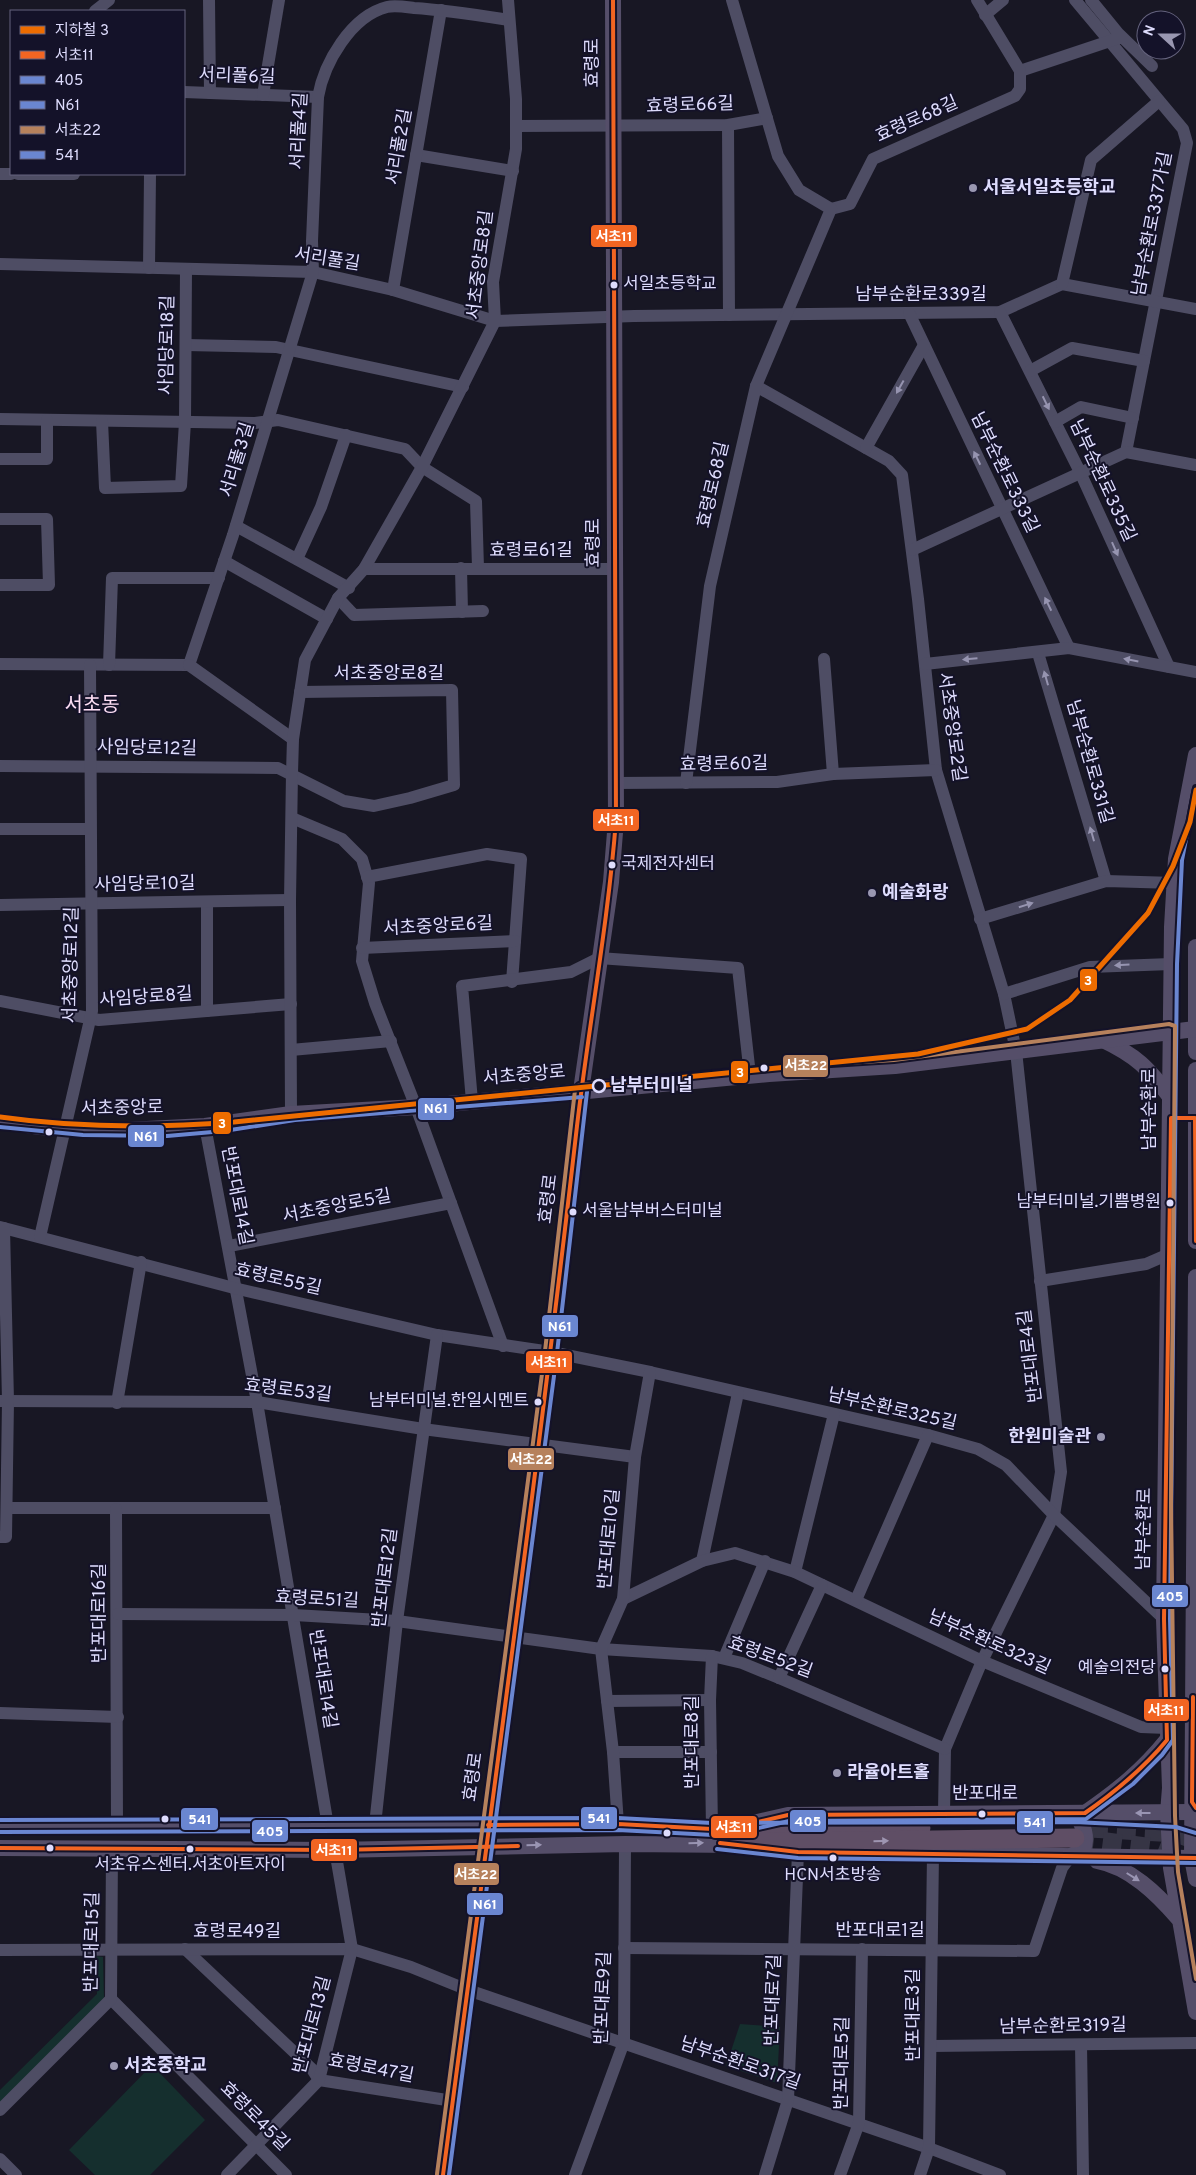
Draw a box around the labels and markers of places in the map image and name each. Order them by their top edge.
place label: 서울서일초등학교 [983,177,1115,200]
marker: 서울서일초등학교 [967,182,979,194]
place label: 서일초등학교 [623,274,717,296]
marker: 서일초등학교 [609,280,619,290]
place label: 국제전자센터 [621,854,715,876]
marker: 국제전자센터 [607,860,617,870]
place label: 예술화랑 [882,882,949,905]
marker: 예술화랑 [866,887,878,899]
unlabelled marker [759,1063,769,1073]
place label: 남부터미널 [610,1075,693,1098]
marker: 남부터미널 [592,1079,606,1093]
unlabelled marker [44,1127,54,1137]
place label: 남부터미널.기쁨병원 [1016,1192,1161,1214]
marker: 남부터미널.기쁨병원 [1165,1198,1175,1208]
place label: 서울남부버스터미널 [582,1201,723,1223]
marker: 서울남부버스터미널 [568,1207,578,1217]
place label: 남부터미널.한일시멘트 [369,1391,529,1413]
marker: 남부터미널.한일시멘트 [533,1397,543,1407]
place label: 한원미술관 [1008,1426,1091,1449]
marker: 한원미술관 [1095,1431,1107,1443]
place label: 예술의전당 [1078,1658,1156,1680]
marker: 예술의전당 [1160,1664,1170,1674]
place label: 라율아트홀 [847,1762,930,1785]
marker: 라율아트홀 [831,1767,843,1779]
unlabelled marker [977,1809,987,1819]
unlabelled marker [160,1814,170,1824]
unlabelled marker [662,1828,672,1838]
unlabelled marker [45,1843,55,1853]
marker: 서초유스센터.서초아트자이 [185,1844,195,1854]
marker: HCN서초방송 [828,1853,838,1863]
place label: 서초유스센터.서초아트자이 [94,1855,286,1877]
place label: HCN서초방송 [784,1865,882,1887]
place label: 서초중학교 [124,2055,207,2078]
marker: 서초중학교 [108,2060,120,2072]

